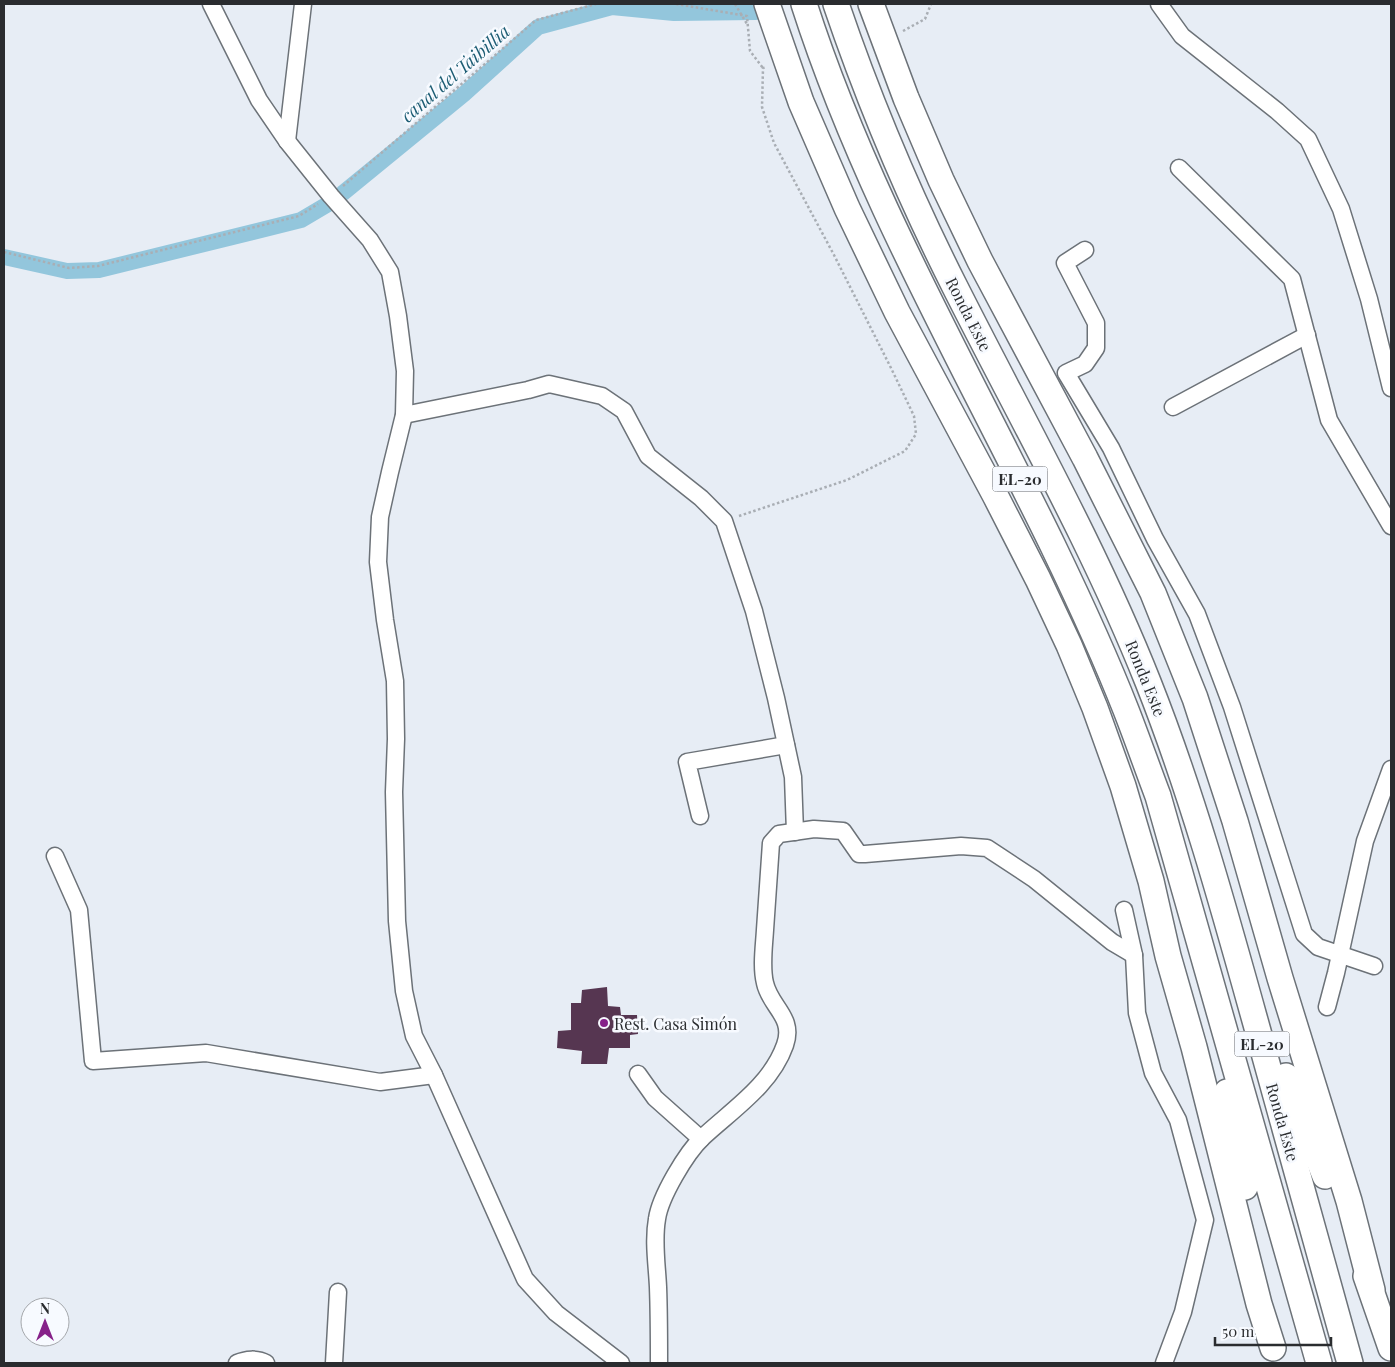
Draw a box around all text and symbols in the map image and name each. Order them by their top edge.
water label: canal del Taibillia [395,19,515,127]
street label: Ronda Este [941,273,997,355]
road number: EL-20 [992,466,1048,492]
street label: Ronda Este [1121,637,1171,719]
place label: Rest. Casa Simón [614,1013,737,1034]
marker: Rest. Casa Simón [598,1017,610,1029]
road number: EL-20 [1234,1032,1290,1056]
street label: Ronda Este [1262,1080,1304,1164]
north arrow [20,1297,70,1347]
text: N [40,1299,50,1318]
scale bar [1215,1314,1331,1346]
text: 50 m [1222,1321,1255,1341]

